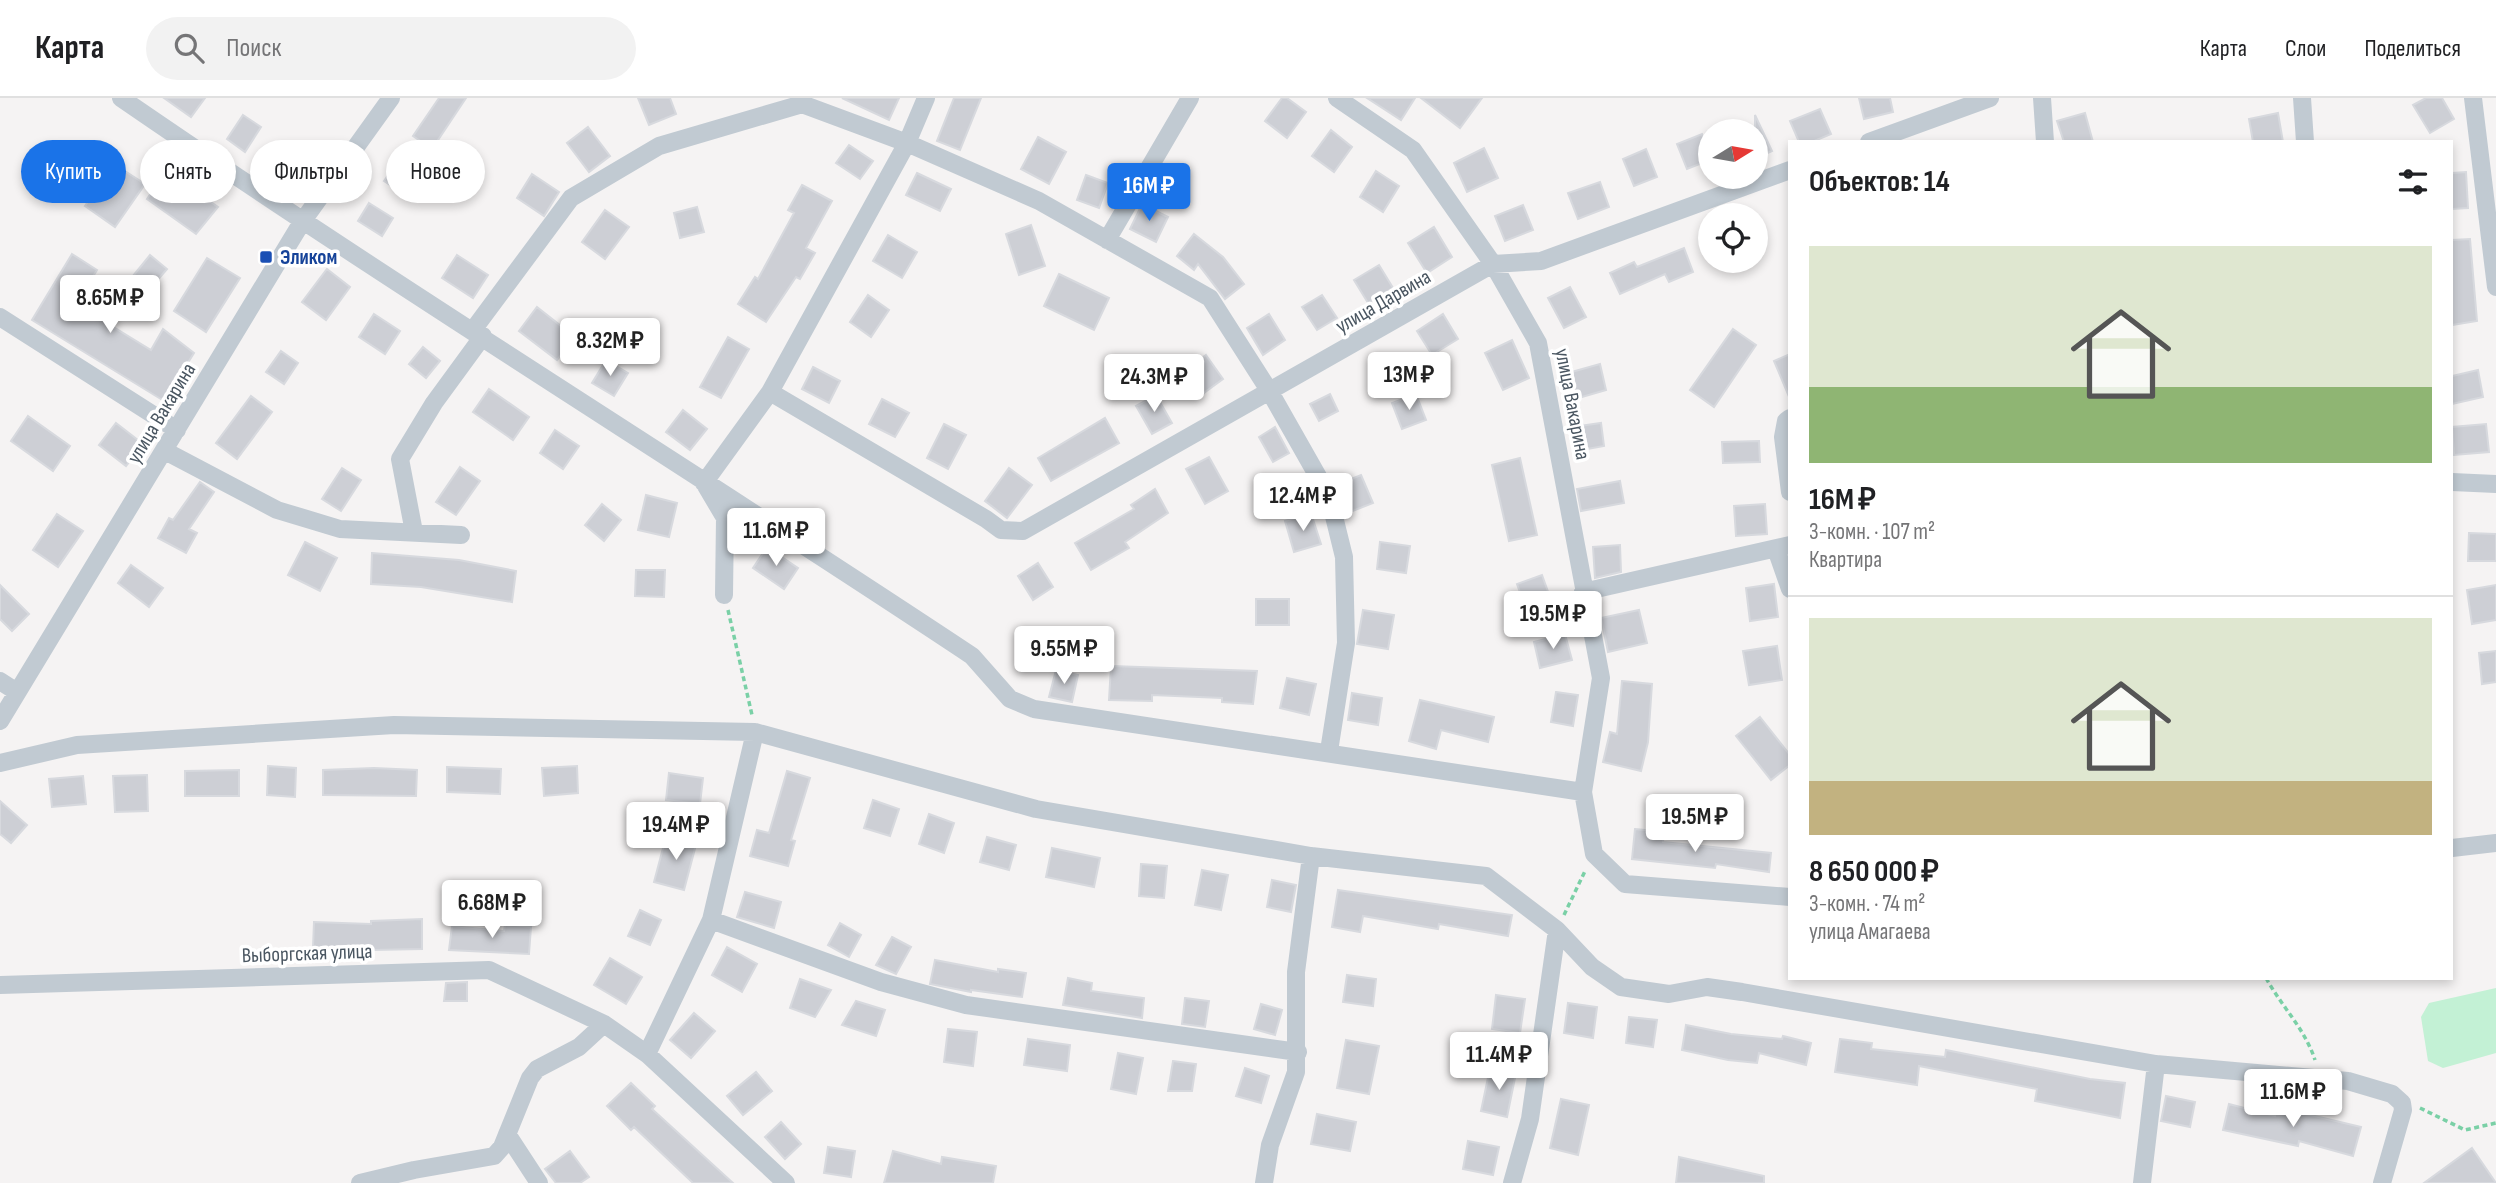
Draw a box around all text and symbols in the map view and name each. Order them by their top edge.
search box [146,17,636,80]
text: Карта [35,28,104,68]
icon: search [170,29,208,67]
text: Поиск [226,33,281,64]
text: Карта [2200,34,2247,63]
text: Слои [2285,34,2326,63]
text: Поделиться [2364,34,2461,63]
north arrow [1698,119,1768,189]
map controls [1698,119,1768,273]
chip: Купить [21,140,126,203]
chip: Снять [140,140,236,203]
chip: Фильтры [250,140,372,203]
chip: Новое [386,140,485,203]
icon: filters [2394,163,2432,201]
pin: 16M ₽ [1100,164,1198,223]
text: Объектов: 14 [1809,164,1950,200]
text: 16M ₽ [1123,172,1175,200]
button: locate [1698,203,1768,273]
place label: Эликом [280,245,337,270]
marker: Эликом [258,249,274,265]
street label: улица Дарвина [1331,264,1435,339]
pin: 8.65M ₽ [45,275,175,335]
text: 8.65M ₽ [76,284,144,312]
icon: home [2058,291,2184,417]
pin: 8.32M ₽ [545,318,675,378]
text: 8.32M ₽ [576,327,644,355]
street label: улица Вакарина [1549,346,1596,462]
pin: 13M ₽ [1360,352,1458,412]
pin: 24.3M ₽ [1089,354,1219,414]
street label: улица Вакарина [122,358,201,468]
text: 13M ₽ [1384,361,1434,389]
text: 24.3M ₽ [1120,363,1188,391]
pin: 12.4M ₽ [1238,474,1368,533]
text: 12.4M ₽ [1270,482,1336,510]
text: 16M ₽ [1809,482,1876,518]
pin: 11.6M ₽ [711,508,841,568]
text: 11.6M ₽ [743,517,809,545]
text: 3-комн. · 107 m² [1809,518,1935,546]
text: Квартира [1809,546,1882,574]
pin: 19.5M ₽ [1488,592,1618,651]
text: 19.5M ₽ [1520,600,1586,628]
pin: 9.55M ₽ [999,626,1129,686]
text: 9.55M ₽ [1030,635,1098,663]
icon: home [2058,663,2184,789]
pin: 19.5M ₽ [1630,794,1760,854]
pin: 19.4M ₽ [611,802,741,862]
text: 19.5M ₽ [1662,803,1728,831]
text: 19.4M ₽ [642,811,710,839]
text: 8 650 000 ₽ [1809,854,1939,890]
pin: 6.68M ₽ [427,880,557,940]
text: 6.68M ₽ [458,889,526,917]
text: 3-комн. · 74 m² [1809,890,1925,918]
text: улица Амагаева [1809,918,1931,946]
street label: Выборгская улица [241,939,373,968]
pin: 11.4M ₽ [1434,1032,1564,1092]
text: 11.4M ₽ [1466,1041,1532,1069]
pin: 11.6M ₽ [2228,1070,2358,1129]
text: 11.6M ₽ [2260,1078,2326,1106]

